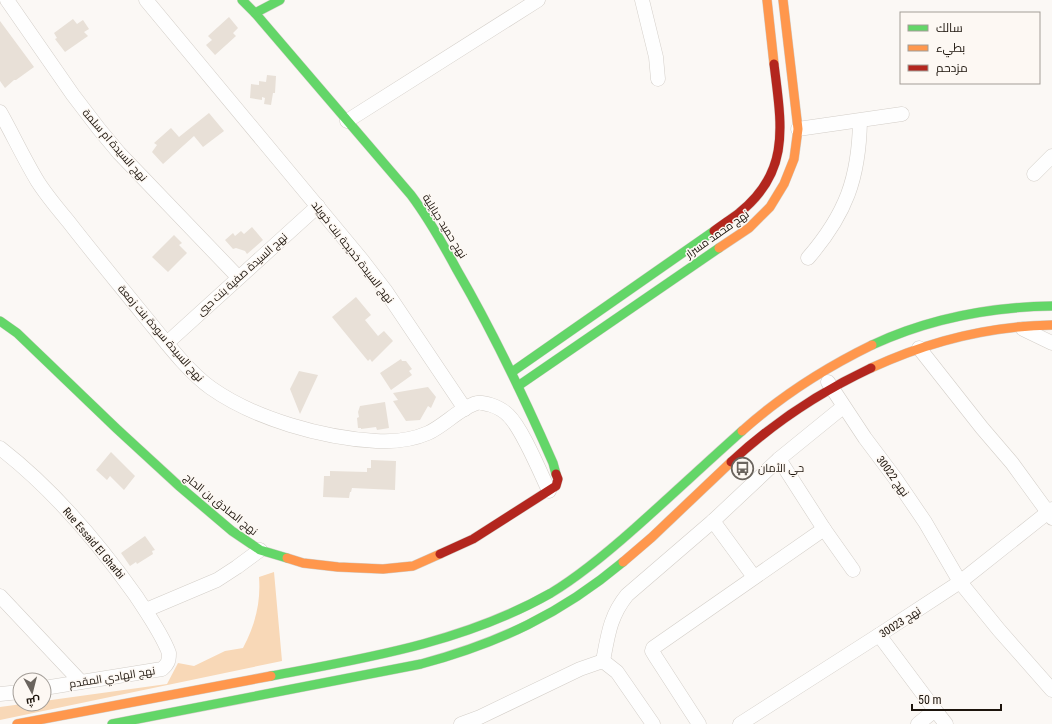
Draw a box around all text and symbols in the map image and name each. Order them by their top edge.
legend [900,12,1040,84]
text: سالك [936,21,963,35]
text: بطيء [936,41,965,58]
text: مزدحم [936,61,968,76]
street label: نهج السيدة ام سلمة [79,106,150,185]
street label: نهج حميد جبايلية [419,192,470,261]
street label: نهج السيدة خديجة بنت خويلد [308,199,397,307]
street label: نهج محمد مسرار [682,208,752,263]
street label: نهج السيدة صفية بنت حيي [194,230,291,319]
street label: نهج السيدة سودة بنت زمعة [114,282,206,385]
street label: نهج 30022 [873,454,912,500]
bus stop icon: حي الأمان [730,455,756,481]
place label: حي الأمان [758,462,804,477]
street label: نهج الصادق بن الحاج [181,471,260,539]
street label: Rue Essaid El Gharbi [60,505,127,582]
street label: نهج 30023 [877,604,924,641]
street label: نهج الهادي المقدم [68,664,156,693]
north arrow [12,672,52,712]
scale bar [912,686,1001,712]
text: 50 m [918,693,942,707]
text: ش [25,694,41,709]

